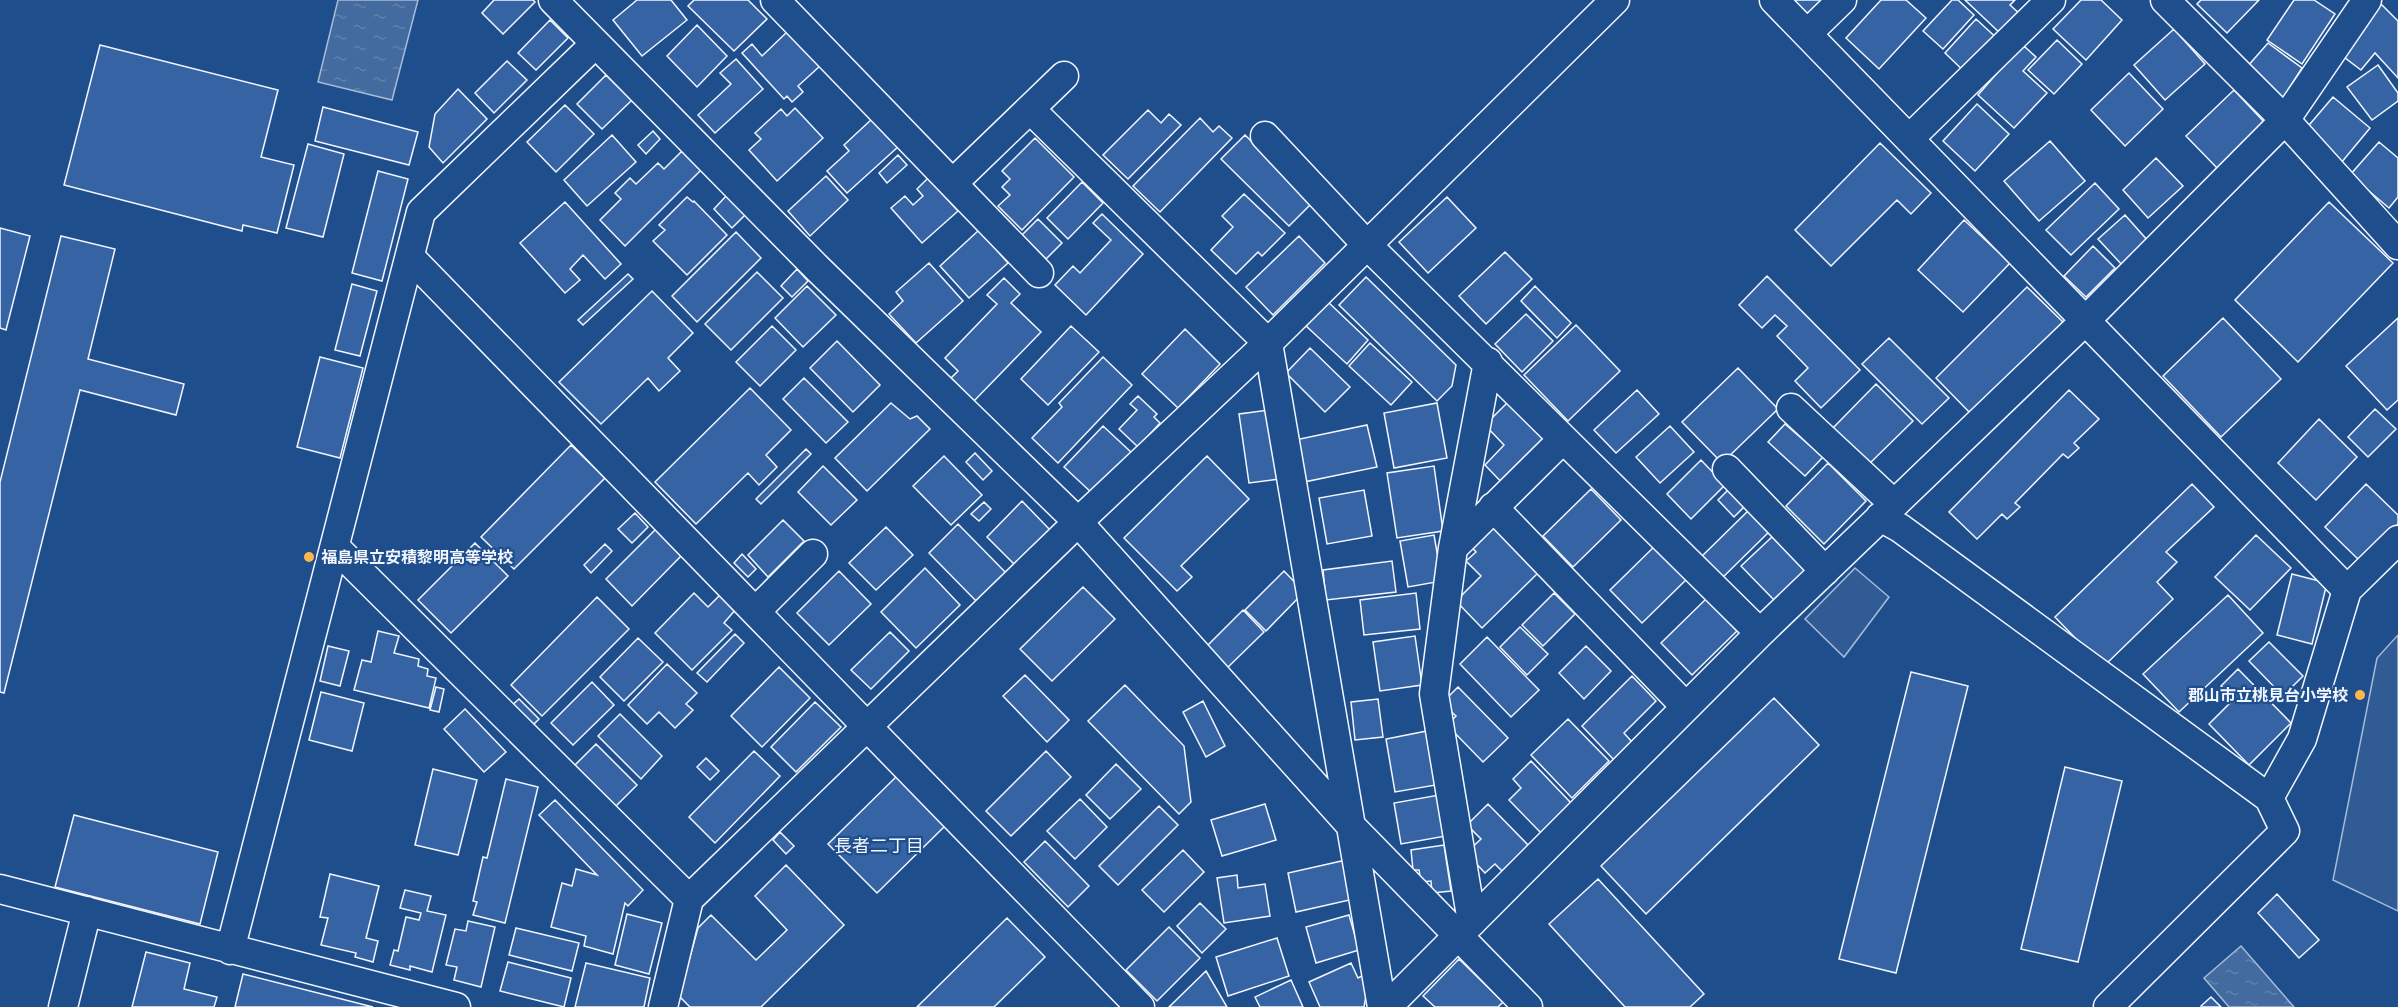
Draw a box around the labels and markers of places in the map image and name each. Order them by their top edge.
place label: 福島県立安積黎明高等学校 [321,547,513,568]
marker: 福島県立安積黎明高等学校 [302,550,316,564]
place label: 郡山市立桃見台小学校 [2188,685,2348,706]
marker: 郡山市立桃見台小学校 [2353,688,2367,702]

